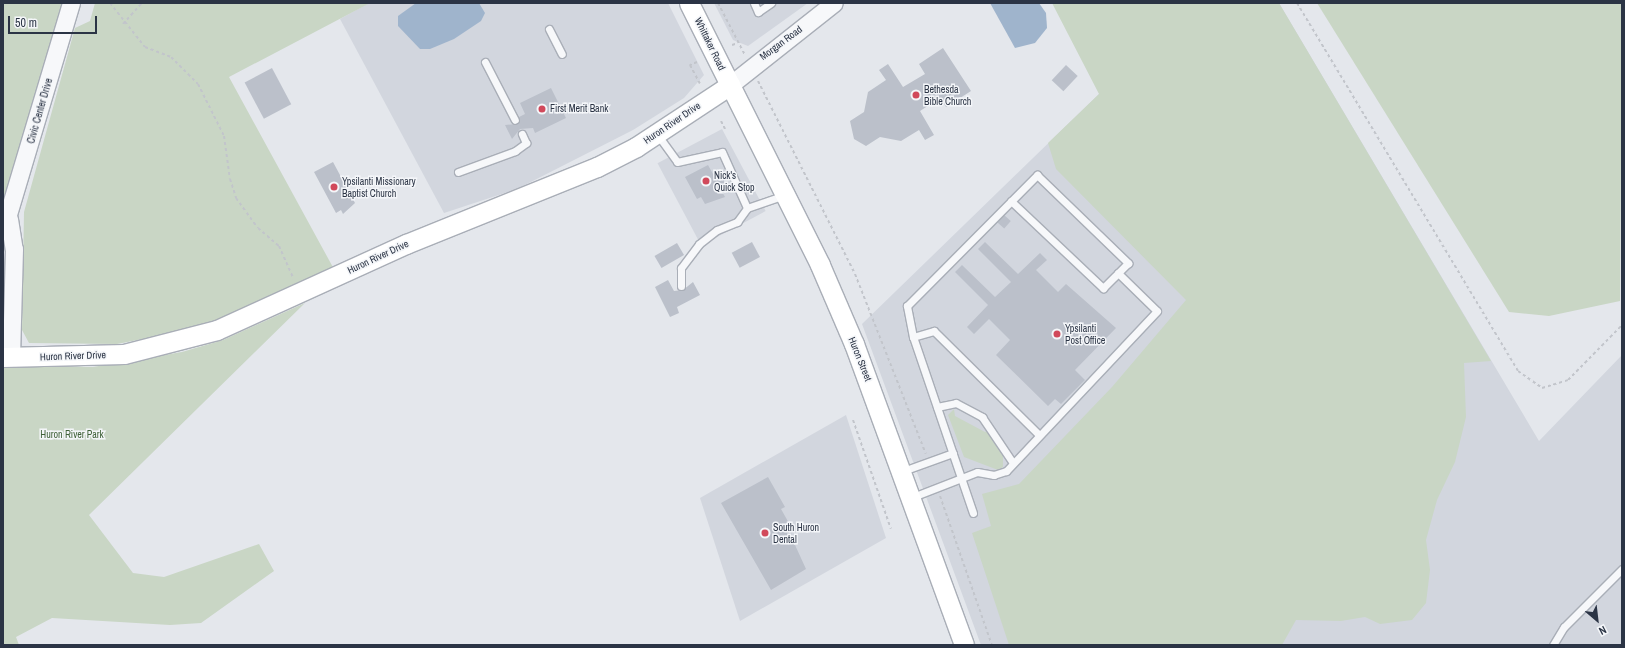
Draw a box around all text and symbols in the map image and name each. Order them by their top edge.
scale bar [10,8,99,34]
text: 50 m [15,15,37,31]
street label: Whittaker Road [692,16,728,72]
street label: Morgan Road [758,23,804,63]
street label: Civic Center Drive [25,77,55,145]
place label: Bethesda Bible Church [924,83,971,106]
marker: Bethesda Bible Church [911,90,921,100]
street label: Huron River Drive [641,100,703,146]
place label: First Merit Bank [550,103,608,115]
marker: First Merit Bank [537,104,547,114]
place label: Nick's Quick Stop [714,169,755,192]
place label: Ypsilanti Missionary Baptist Church [342,175,416,198]
marker: Nick's Quick Stop [701,176,711,186]
marker: Ypsilanti Missionary Baptist Church [329,182,339,192]
street label: Huron River Drive [346,238,410,276]
place label: Ypsilanti Post Office [1065,322,1105,346]
marker: Ypsilanti Post Office [1052,329,1062,339]
street label: Huron Street [846,335,874,383]
street label: Huron River Drive [40,349,106,363]
park label: Huron River Park [40,429,104,441]
place label: South Huron Dental [773,521,819,544]
marker: South Huron Dental [760,528,770,538]
north arrow [1577,600,1617,640]
text: N [1596,623,1609,638]

